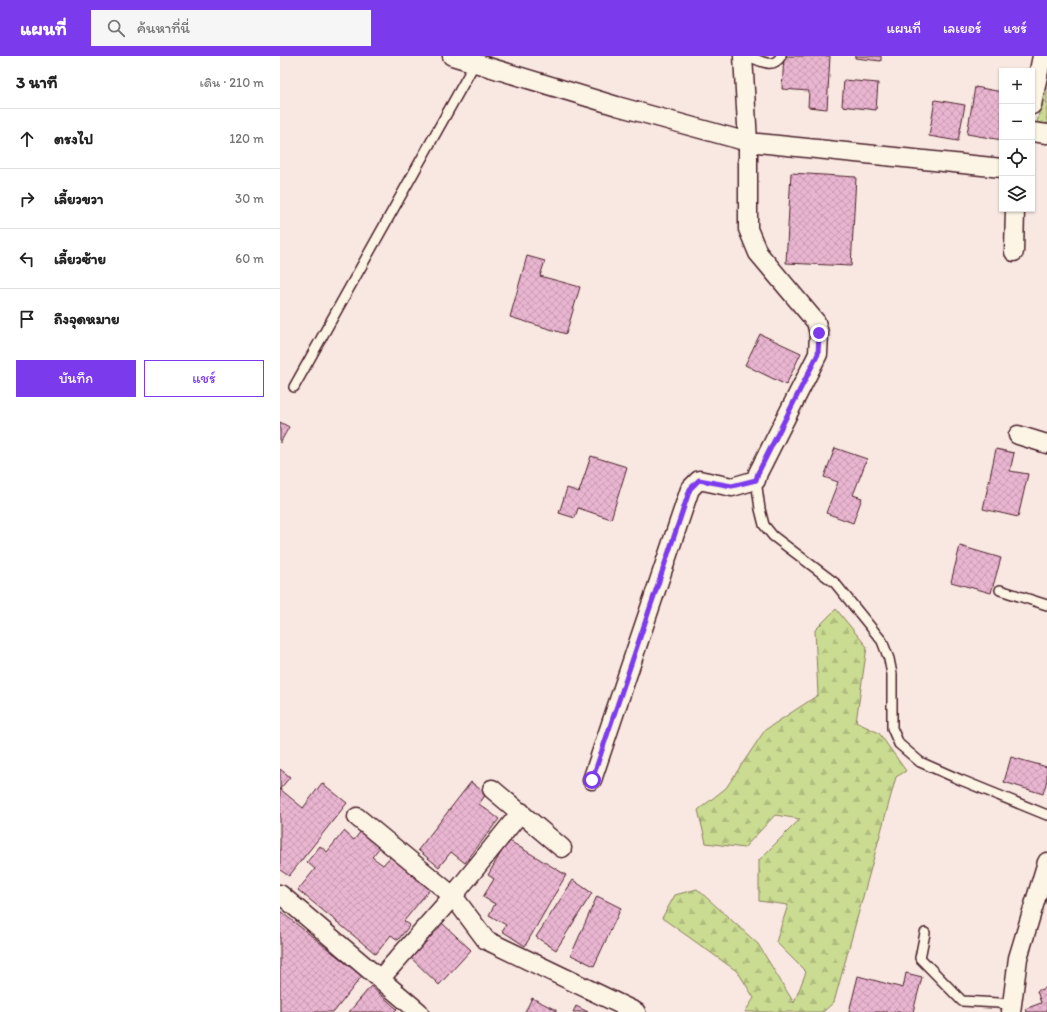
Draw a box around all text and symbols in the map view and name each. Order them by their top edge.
search box [91,10,371,46]
text: แผนที่ [20,17,67,40]
icon: search [105,17,127,39]
text: ค้นหาที่นี่ [137,19,190,37]
text: แผนที่ [887,20,921,37]
text: เลเยอร์ [943,20,982,37]
text: แชร์ [1004,20,1027,37]
map controls [999,68,1035,212]
button: + [999,68,1035,104]
text: 3 นาที [16,72,58,92]
text: เดิน · 210 m [200,75,264,90]
button: − [999,104,1035,140]
icon: ahead [16,128,38,150]
text: ตรงไป [54,130,93,148]
text: 120 m [229,131,264,146]
button: locate [999,140,1035,176]
button: layers [999,176,1035,212]
icon: right [16,188,38,210]
text: เลี้ยวขวา [54,190,104,208]
text: 30 m [235,191,264,206]
icon: left [16,248,38,270]
text: เลี้ยวซ้าย [54,250,106,268]
text: 60 m [235,251,264,266]
icon: arrive [16,308,38,330]
text: ถึงจุดหมาย [54,310,120,328]
route end [810,324,828,342]
button: บันทึก [16,360,136,397]
button: แชร์ [144,360,264,397]
route start [583,771,601,789]

